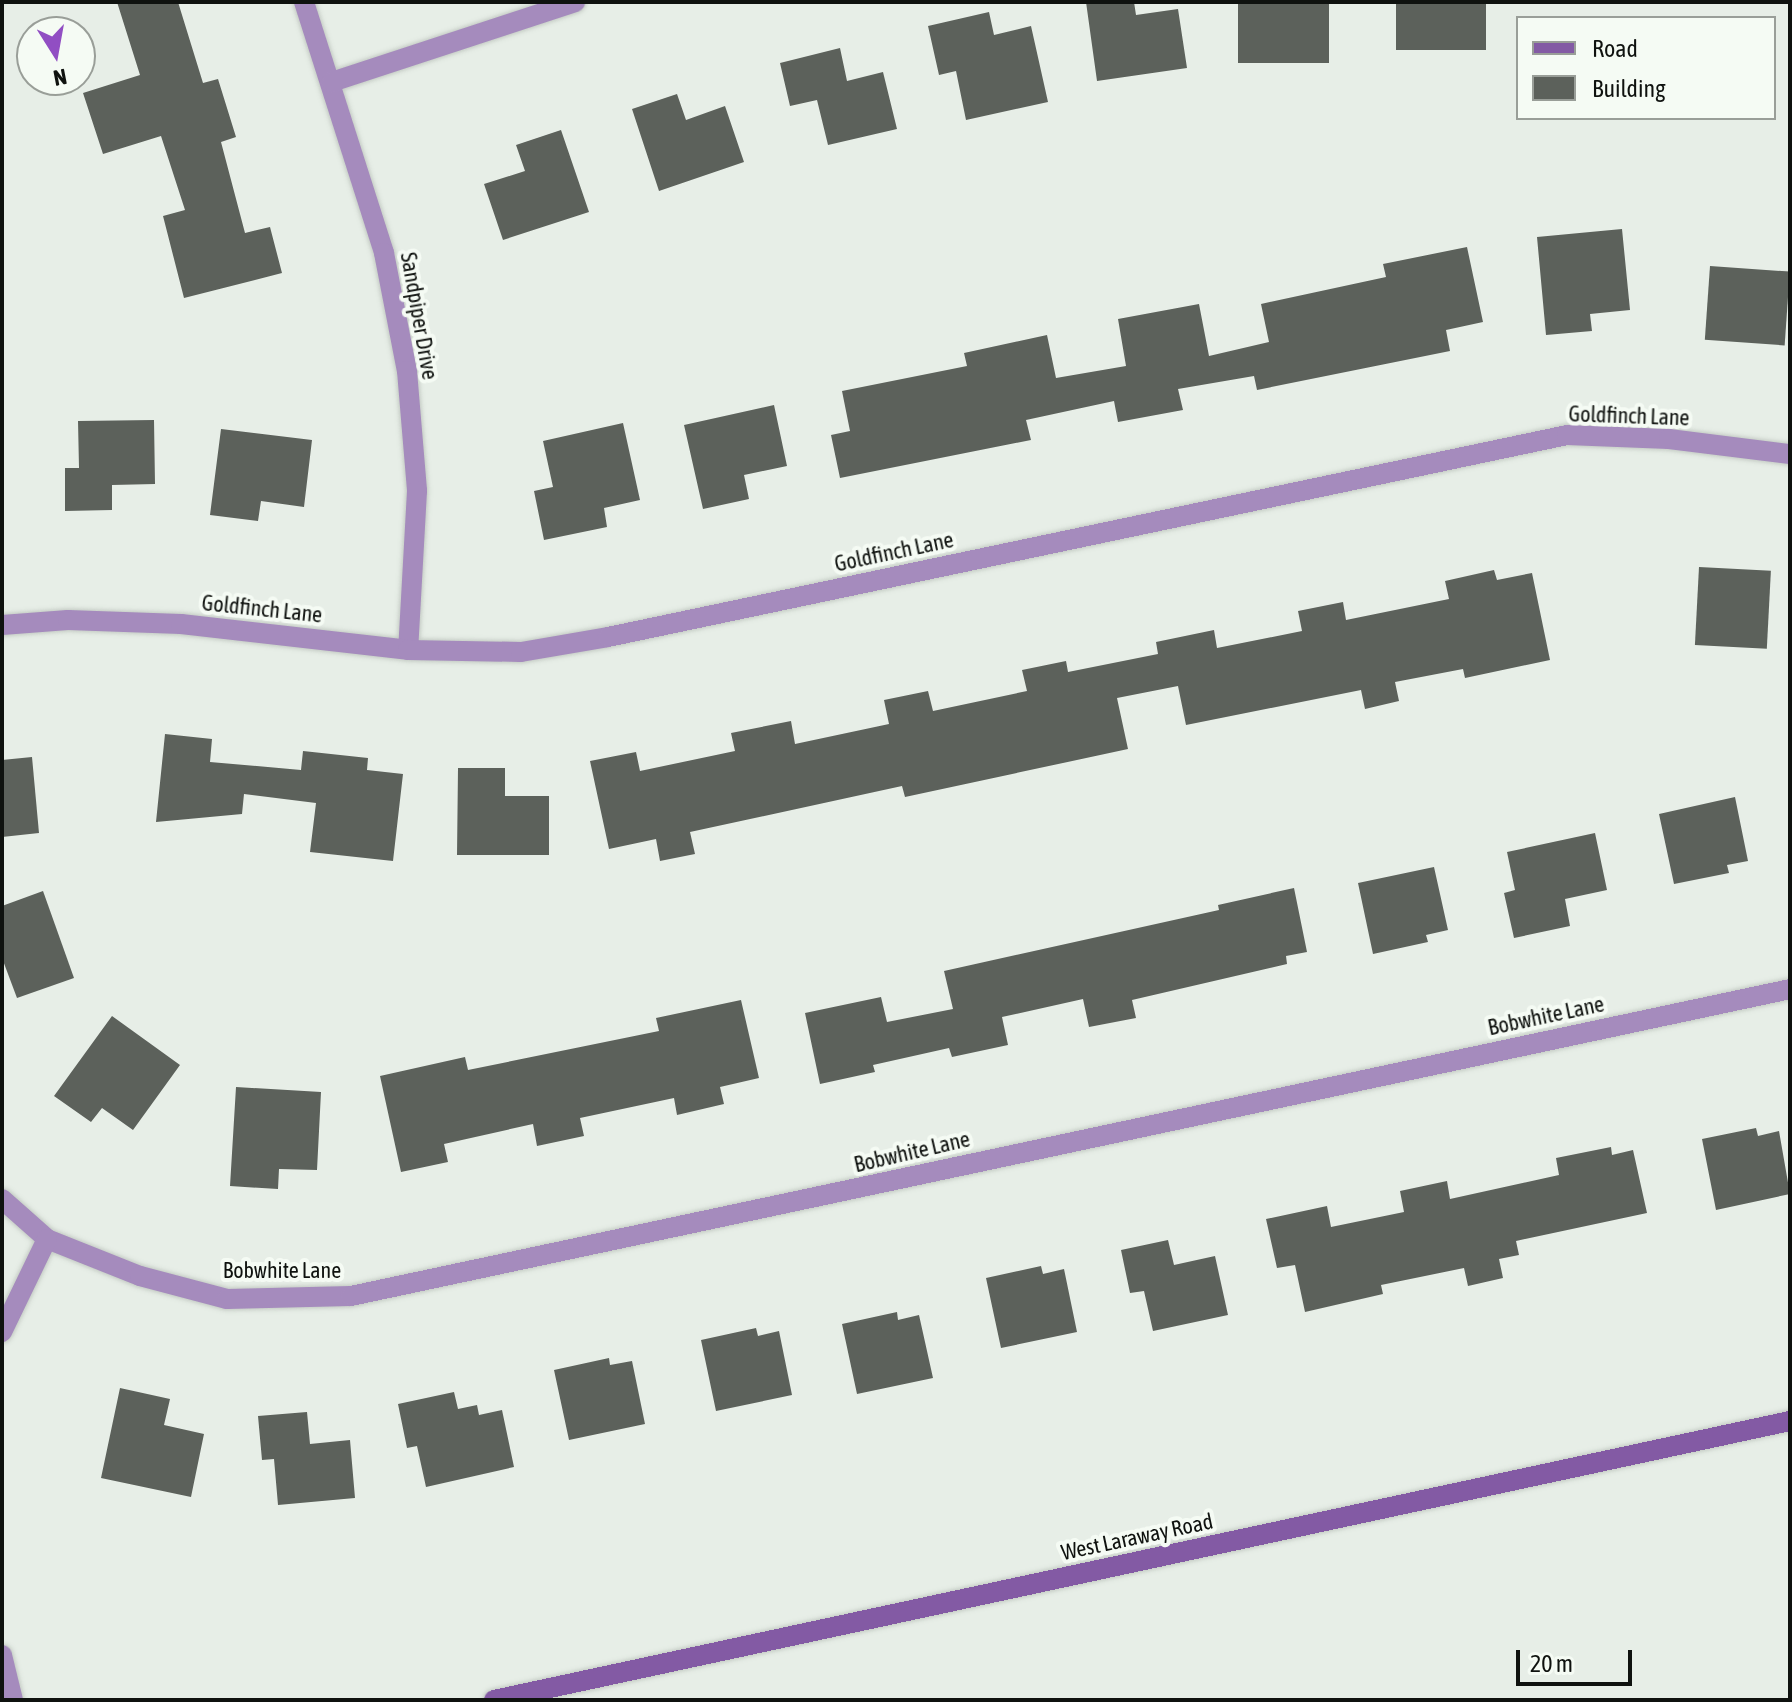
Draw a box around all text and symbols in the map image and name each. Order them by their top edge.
north arrow [16,16,96,96]
legend [1516,16,1776,120]
text: Road [1592,35,1638,62]
text: N [51,64,69,92]
text: Building [1592,75,1665,102]
street label: Sandpiper Drive [395,250,443,382]
street label: Goldfinch Lane [1568,401,1690,431]
street label: Goldfinch Lane [832,527,956,577]
street label: Goldfinch Lane [200,590,324,628]
street label: Bobwhite Lane [1485,991,1607,1041]
street label: Bobwhite Lane [851,1126,973,1178]
street label: Bobwhite Lane [223,1258,341,1284]
street label: West Laraway Road [1059,1508,1215,1566]
scale bar [1520,1634,1636,1684]
text: 20 m [1530,1650,1573,1677]

